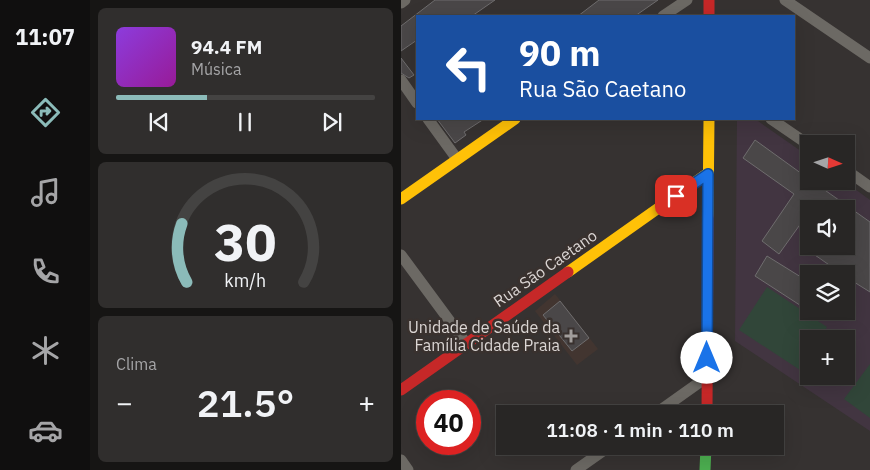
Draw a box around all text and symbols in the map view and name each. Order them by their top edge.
text: 11:07 [15,22,75,51]
text: 90 m [519,30,601,76]
text: 94.4 FM [191,35,262,59]
icon: left [436,35,501,100]
text: Música [191,59,241,79]
text: Rua São Caetano [519,74,686,103]
icon: directions [28,95,63,130]
icon: previous [145,108,173,136]
icon: pause [231,108,259,136]
icon: next [318,108,346,136]
north arrow [800,135,855,190]
map controls [800,135,855,385]
icon: music [28,175,63,210]
pin [655,175,697,217]
icon: arrive [662,182,690,210]
button: sound [800,200,855,255]
text: 30 [214,208,277,275]
street label: Rua São Caetano [489,225,601,311]
icon: phone [28,254,63,289]
button: layers [800,265,855,320]
text: km/h [225,269,267,292]
place label: Unidade de Saúde da Família Cidade Praia [408,317,560,355]
marker: Unidade de Saúde da Família Cidade Praia [564,329,578,343]
button: + [800,330,855,385]
position arrow [680,331,732,383]
icon: climate [28,333,63,368]
text: Clima [116,354,157,374]
text: 21.5° [197,378,294,427]
text: − [116,384,133,421]
text: + [358,384,375,421]
speed limit sign: 40 [416,390,481,455]
icon: car [28,413,63,448]
text: 11:08 · 1 min · 110 m [546,418,734,442]

